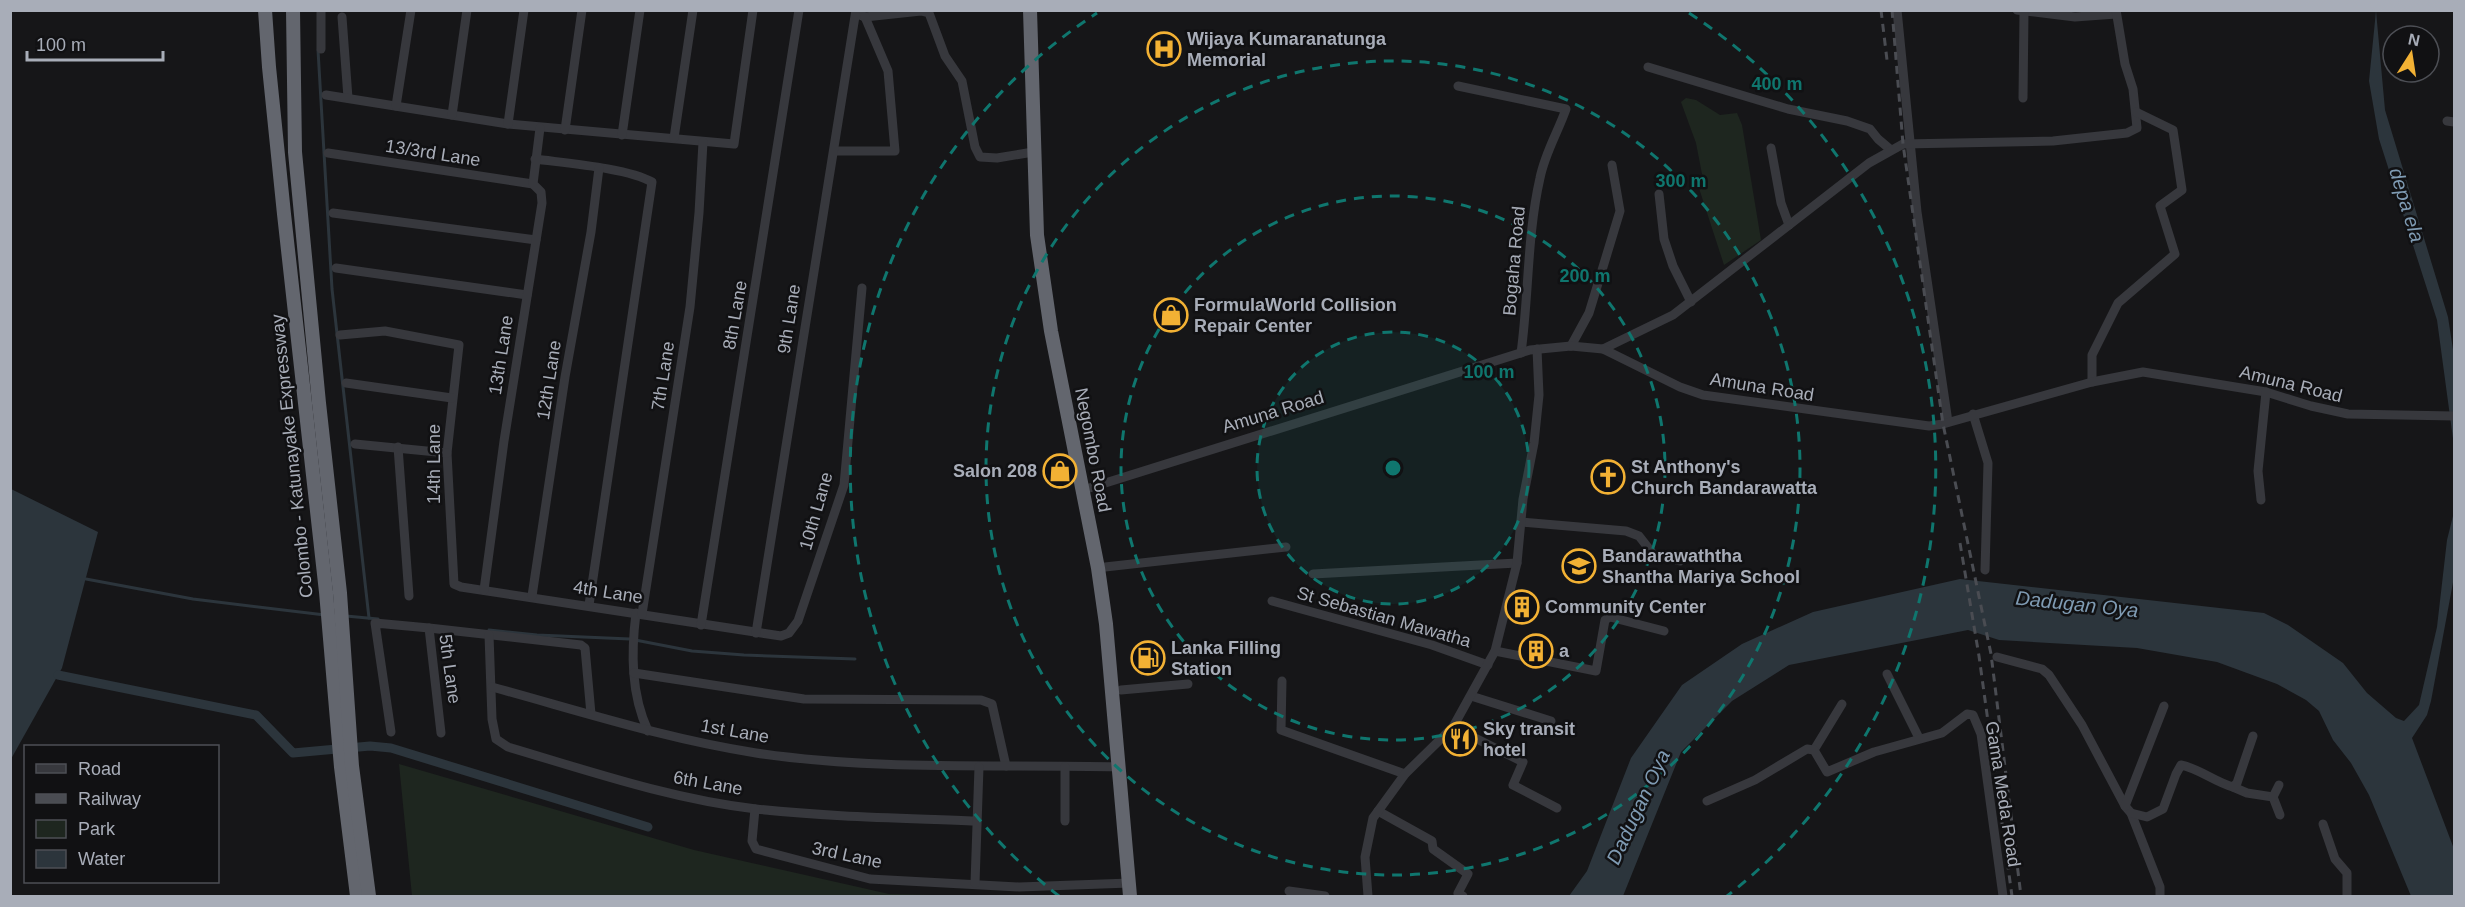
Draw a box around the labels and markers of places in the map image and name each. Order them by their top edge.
place label: Wijaya Kumaranatunga Memorial [1187,29,1387,70]
hospital icon: Wijaya Kumaranatunga Memorial [1146,31,1182,67]
place label: FormulaWorld Collision Repair Center [1194,295,1397,336]
shop icon: FormulaWorld Collision Repair Center [1153,297,1189,333]
shop icon: Salon 208 [1042,453,1078,489]
place label: St Anthony's Church Bandarawatta [1631,457,1818,498]
centre of rings [1383,458,1403,478]
church icon: St Anthony's Church Bandarawatta [1590,459,1626,495]
place label: Salon 208 [953,461,1037,481]
place label: Bandarawaththa Shantha Mariya School [1602,546,1800,587]
school or university icon: Bandarawaththa Shantha Mariya School [1561,548,1597,584]
building icon: Community Center [1504,589,1540,625]
place label: Community Center [1545,597,1706,617]
building icon: a [1518,633,1554,669]
place label: Lanka Filling Station [1171,638,1281,679]
fuel station icon: Lanka Filling Station [1130,640,1166,676]
place label: a [1559,641,1570,661]
place label: Sky transit hotel [1483,719,1575,760]
restaurant icon: Sky transit hotel [1442,721,1478,757]

